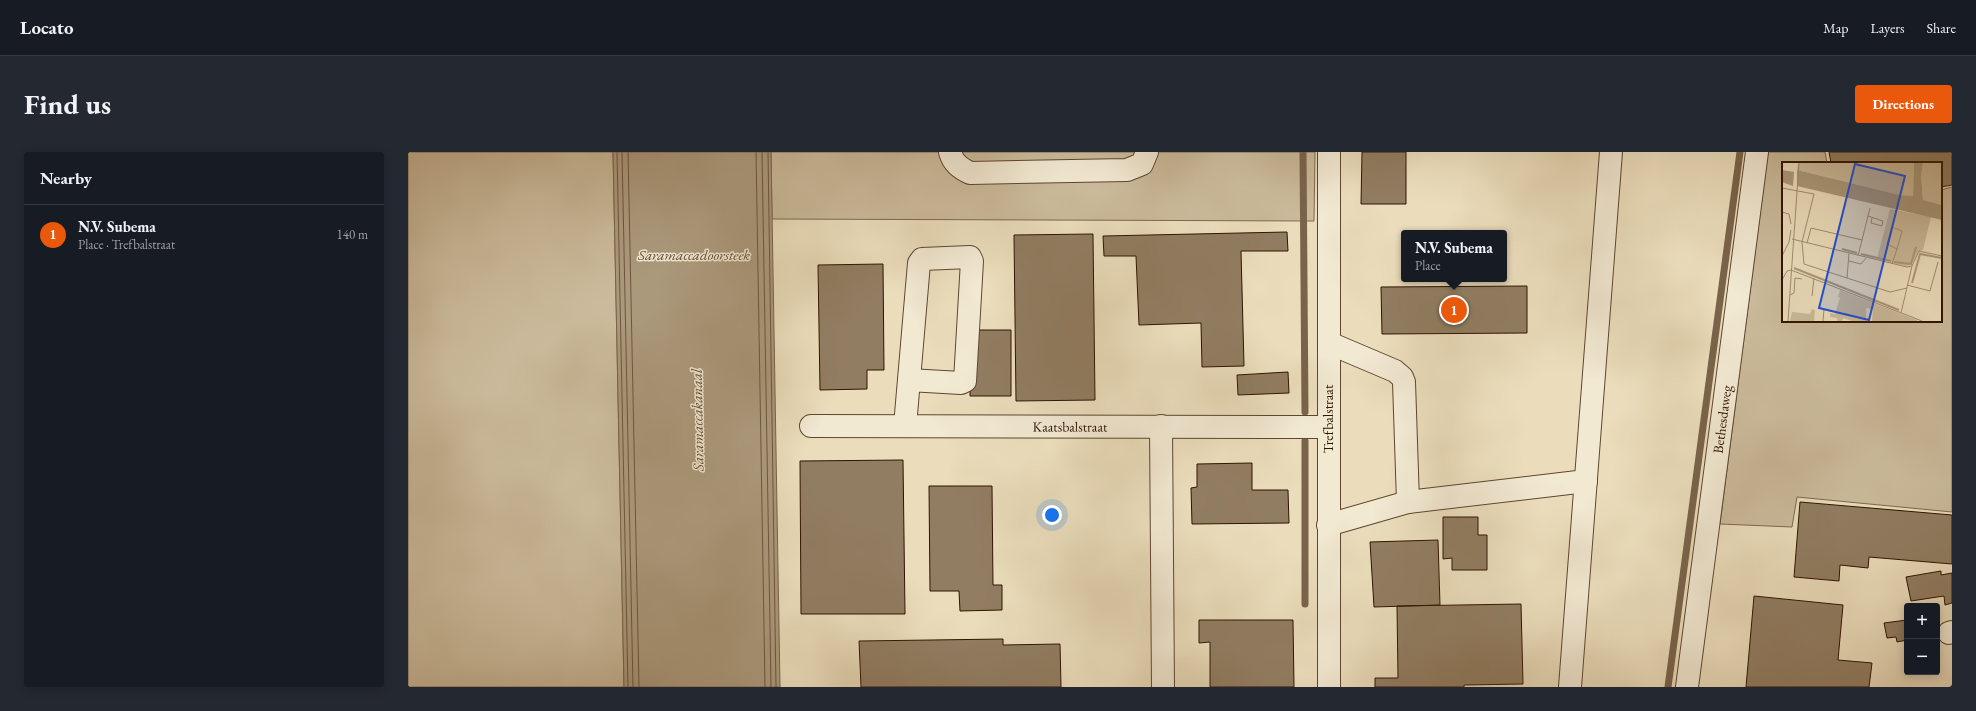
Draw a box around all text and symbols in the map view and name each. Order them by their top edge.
text: Locato [20,15,74,40]
text: Map [1823,19,1848,37]
text: Layers [1870,19,1905,37]
text: Share [1927,19,1956,37]
button: Directions [1855,85,1952,123]
text: Find us [24,86,111,122]
inset map [1782,162,1942,322]
text: Nearby [40,167,92,189]
text: N.V. Subema [78,217,156,236]
text: 1 [50,226,56,243]
text: 140 m [337,226,368,243]
popup [1401,230,1507,282]
text: Place · Trefbalstraat [78,236,175,253]
text: N.V. Subema [1415,238,1493,257]
water label: Saramaccadoorsteek [637,245,750,264]
text: Place [1415,257,1441,274]
pin: 1 [1441,295,1467,325]
water label: Saramaccakanaal [687,368,707,472]
street label: Bethesdaweg [1709,383,1736,454]
street label: Trefbalstraat [1319,384,1337,453]
street label: Kaatsbalstraat [1033,417,1108,436]
your location [1042,505,1062,525]
map controls [1904,603,1940,675]
button: + [1904,603,1940,639]
button: − [1904,639,1940,675]

